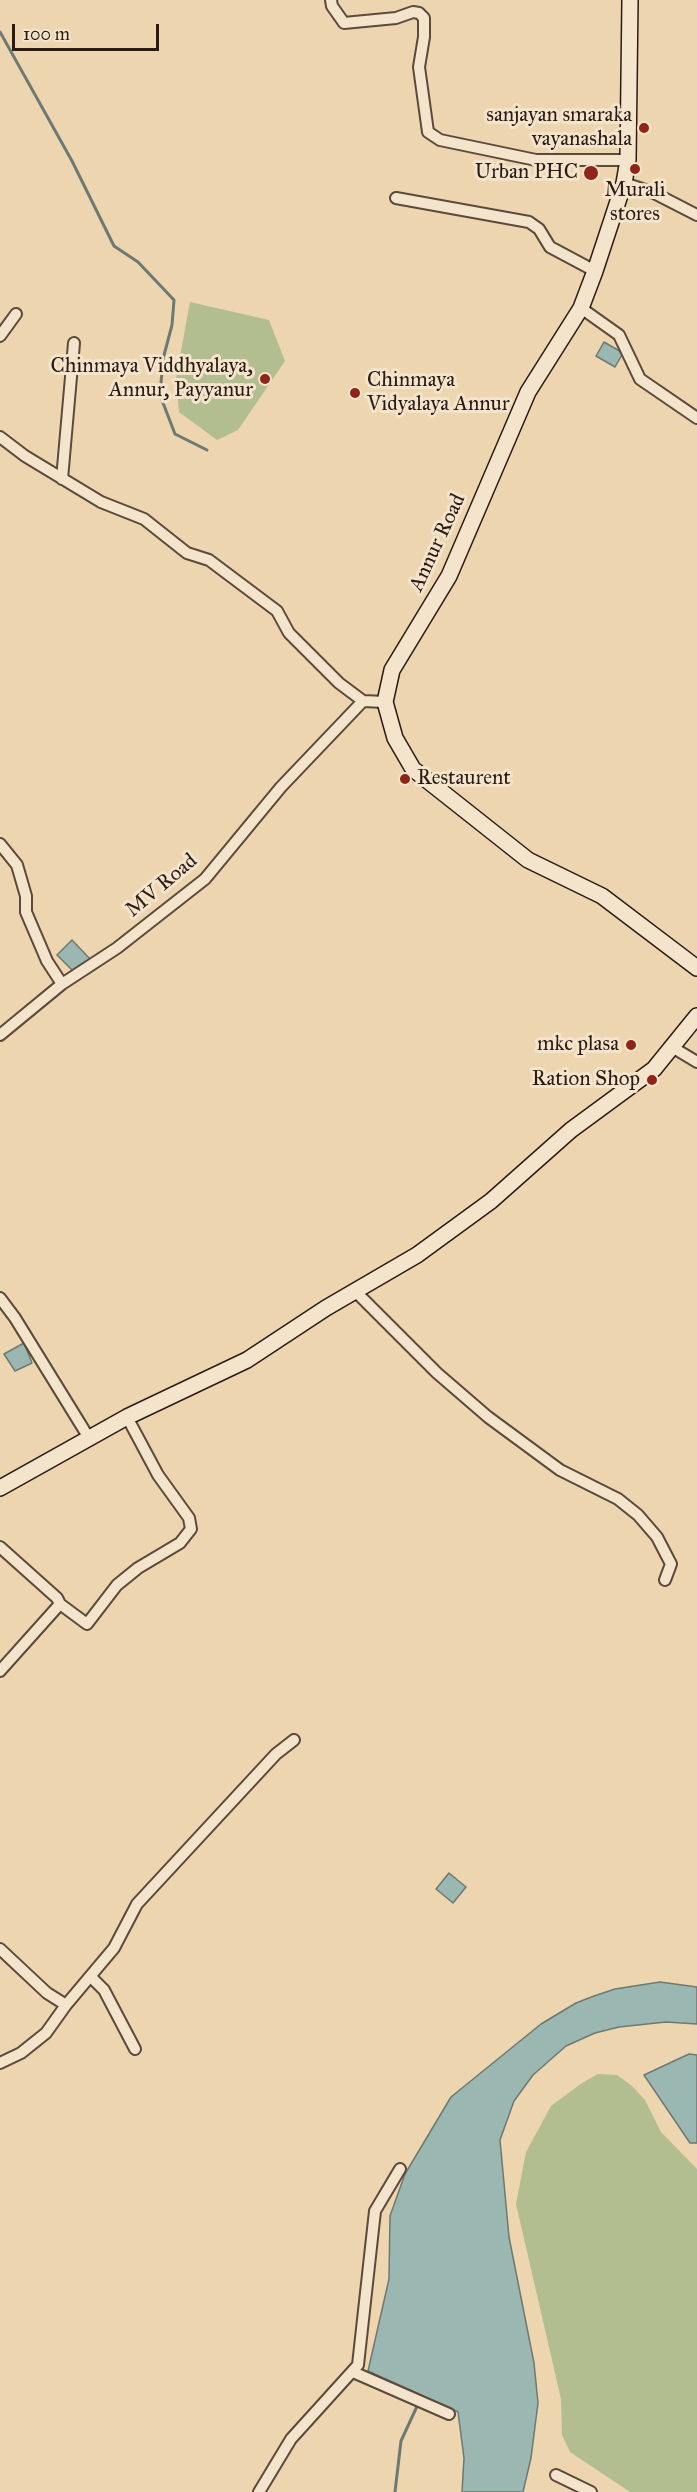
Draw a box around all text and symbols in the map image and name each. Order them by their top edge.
scale bar [15,12,162,50]
text: 100 m [23,23,70,45]
place label: sanjayan smaraka vayanashala [486,103,632,153]
marker: sanjayan smaraka vayanashala [637,121,651,135]
place label: Urban PHC [475,160,578,186]
marker: Murali stores [628,162,642,176]
marker: Urban PHC [582,164,600,182]
place label: Murali stores [605,178,665,228]
place label: Chinmaya Viddhyalaya, Annur, Payyanur [51,354,253,404]
place label: Chinmaya Vidyalaya Annur [367,368,510,418]
marker: Chinmaya Viddhyalaya, Annur, Payyanur [258,372,272,386]
marker: Chinmaya Vidyalaya Annur [348,386,362,400]
street label: Annur Road [404,490,472,596]
place label: Restaurent [417,766,511,792]
marker: Restaurent [398,772,412,786]
street label: MV Road [121,849,203,923]
place label: mkc plasa [537,1032,619,1058]
marker: mkc plasa [624,1038,638,1052]
place label: Ration Shop [532,1067,640,1093]
marker: Ration Shop [645,1073,659,1087]

